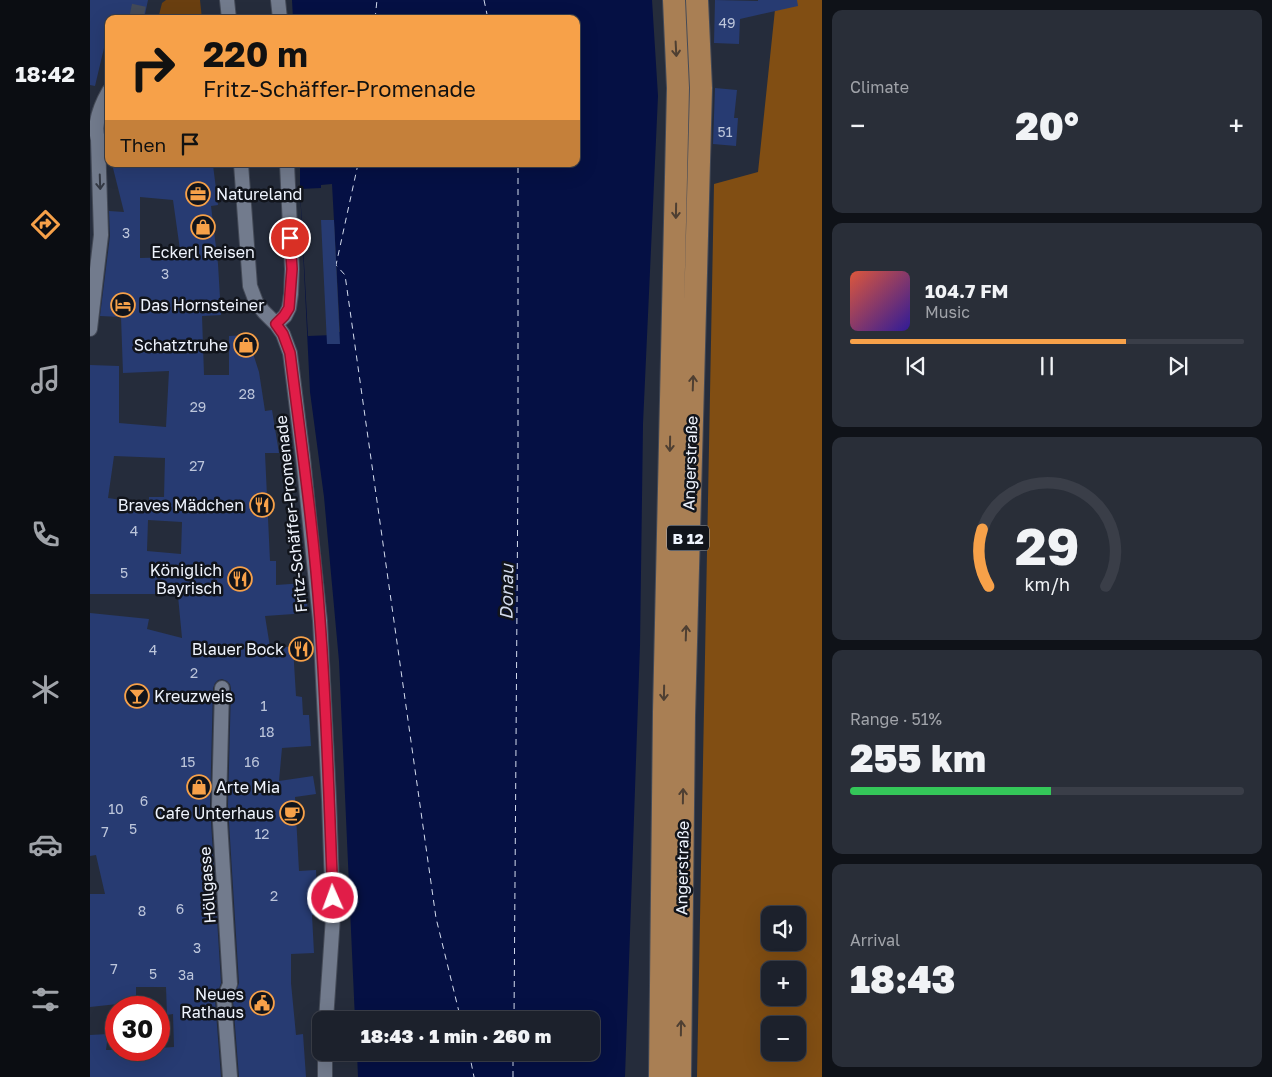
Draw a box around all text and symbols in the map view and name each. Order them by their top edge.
house number: 49 [718,14,736,31]
text: 220 m [203,33,308,75]
icon: right [120,35,185,100]
one-way arrow [671,40,681,56]
text: 18:42 [15,60,75,87]
text: Fritz-Schäffer-Promenade [203,75,476,102]
text: Climate [850,77,909,97]
text: 20° [1015,103,1079,148]
text: − [850,109,865,142]
text: + [1229,109,1244,142]
house number: 51 [718,123,733,140]
icon: arrive [176,130,204,158]
text: Then [120,133,166,156]
one-way arrow [95,174,104,190]
office icon: Natureland [185,181,211,207]
place label: Natureland [216,184,302,204]
one-way arrow [671,203,680,219]
icon: directions [28,207,63,242]
shop icon: Eckerl Reisen [190,214,216,240]
pin [269,217,311,259]
house number: 3 [122,224,130,241]
icon: arrive [276,224,304,252]
place label: Eckerl Reisen [151,242,255,262]
house number: 3 [161,265,169,282]
text: 104.7 FM [925,279,1008,302]
hotel icon: Das Hornsteiner [110,292,136,318]
place label: Das Hornsteiner [140,295,264,315]
text: Music [925,302,970,322]
shop icon: Schatztruhe [233,332,259,358]
place label: Schatztruhe [134,335,228,355]
icon: previous [902,352,930,380]
icon: pause [1033,352,1061,380]
icon: next [1164,352,1192,380]
icon: music [28,362,63,397]
one-way arrow [688,376,697,392]
house number: 28 [239,385,255,402]
house number: 29 [190,398,206,415]
street label: Fritz-Schäffer-Promenade [271,414,311,614]
street label: Angerstraße [678,415,702,511]
one-way arrow [666,435,675,451]
house number: 27 [189,457,205,474]
restaurant icon: Braves Mädchen [249,492,275,518]
place label: Braves Mädchen [118,495,244,515]
text: 29 [1015,514,1079,576]
icon: phone [28,517,63,552]
house number: 4 [130,522,138,539]
road number: B 12 [667,526,709,550]
place label: Königlich Bayrisch [150,560,222,598]
water label: Donau [495,563,518,620]
house number: 5 [120,564,128,581]
restaurant icon: Königlich Bayrisch [227,566,253,592]
text: km/h [1024,573,1070,595]
one-way arrow [681,626,691,642]
restaurant icon: Blauer Bock [288,636,314,662]
place label: Blauer Bock [192,639,284,659]
house number: 4 [149,641,157,658]
house number: 2 [190,664,198,681]
icon: climate [28,672,63,707]
bar icon: Kreuzweis [124,683,150,709]
one-way arrow [660,685,669,701]
place label: Kreuzweis [154,686,233,706]
house number: 1 [261,697,268,714]
text: Range · 51% [850,709,942,729]
house number: 18 [259,723,275,740]
text: 255 km [850,735,986,780]
house number: 15 [181,753,195,770]
house number: 16 [244,753,260,770]
shop icon: Arte Mia [186,774,212,800]
place label: Arte Mia [216,777,280,797]
one-way arrow [678,788,688,804]
house number: 6 [140,792,148,809]
house number: 10 [108,800,124,817]
cafe icon: Cafe Unterhaus [279,800,305,826]
place label: Cafe Unterhaus [155,803,274,823]
house number: 5 [129,820,137,837]
street label: Angerstraße [671,821,693,915]
house number: 7 [101,823,109,840]
house number: 12 [255,825,269,842]
icon: car [28,827,63,862]
street label: Höllgasse [194,846,220,924]
position arrow [306,871,358,923]
house number: 2 [270,887,278,904]
house number: 6 [176,900,184,917]
house number: 8 [138,902,146,919]
map controls [761,906,806,1061]
button: sound [761,906,806,951]
text: Arrival [850,930,900,950]
house number: 3 [193,939,201,956]
text: 18:43 [850,956,956,1001]
house number: 7 [110,960,118,977]
button: + [761,961,806,1006]
house number: 5 [149,965,157,982]
house number: 3a [178,966,194,983]
icon: filters [28,982,63,1017]
place label: Neues Rathaus [181,984,244,1022]
public building icon: Neues Rathaus [249,990,275,1016]
speed limit sign: 30 [105,996,170,1061]
button: − [761,1016,806,1061]
one-way arrow [676,1021,686,1037]
text: 18:43 · 1 min · 260 m [361,1024,551,1047]

